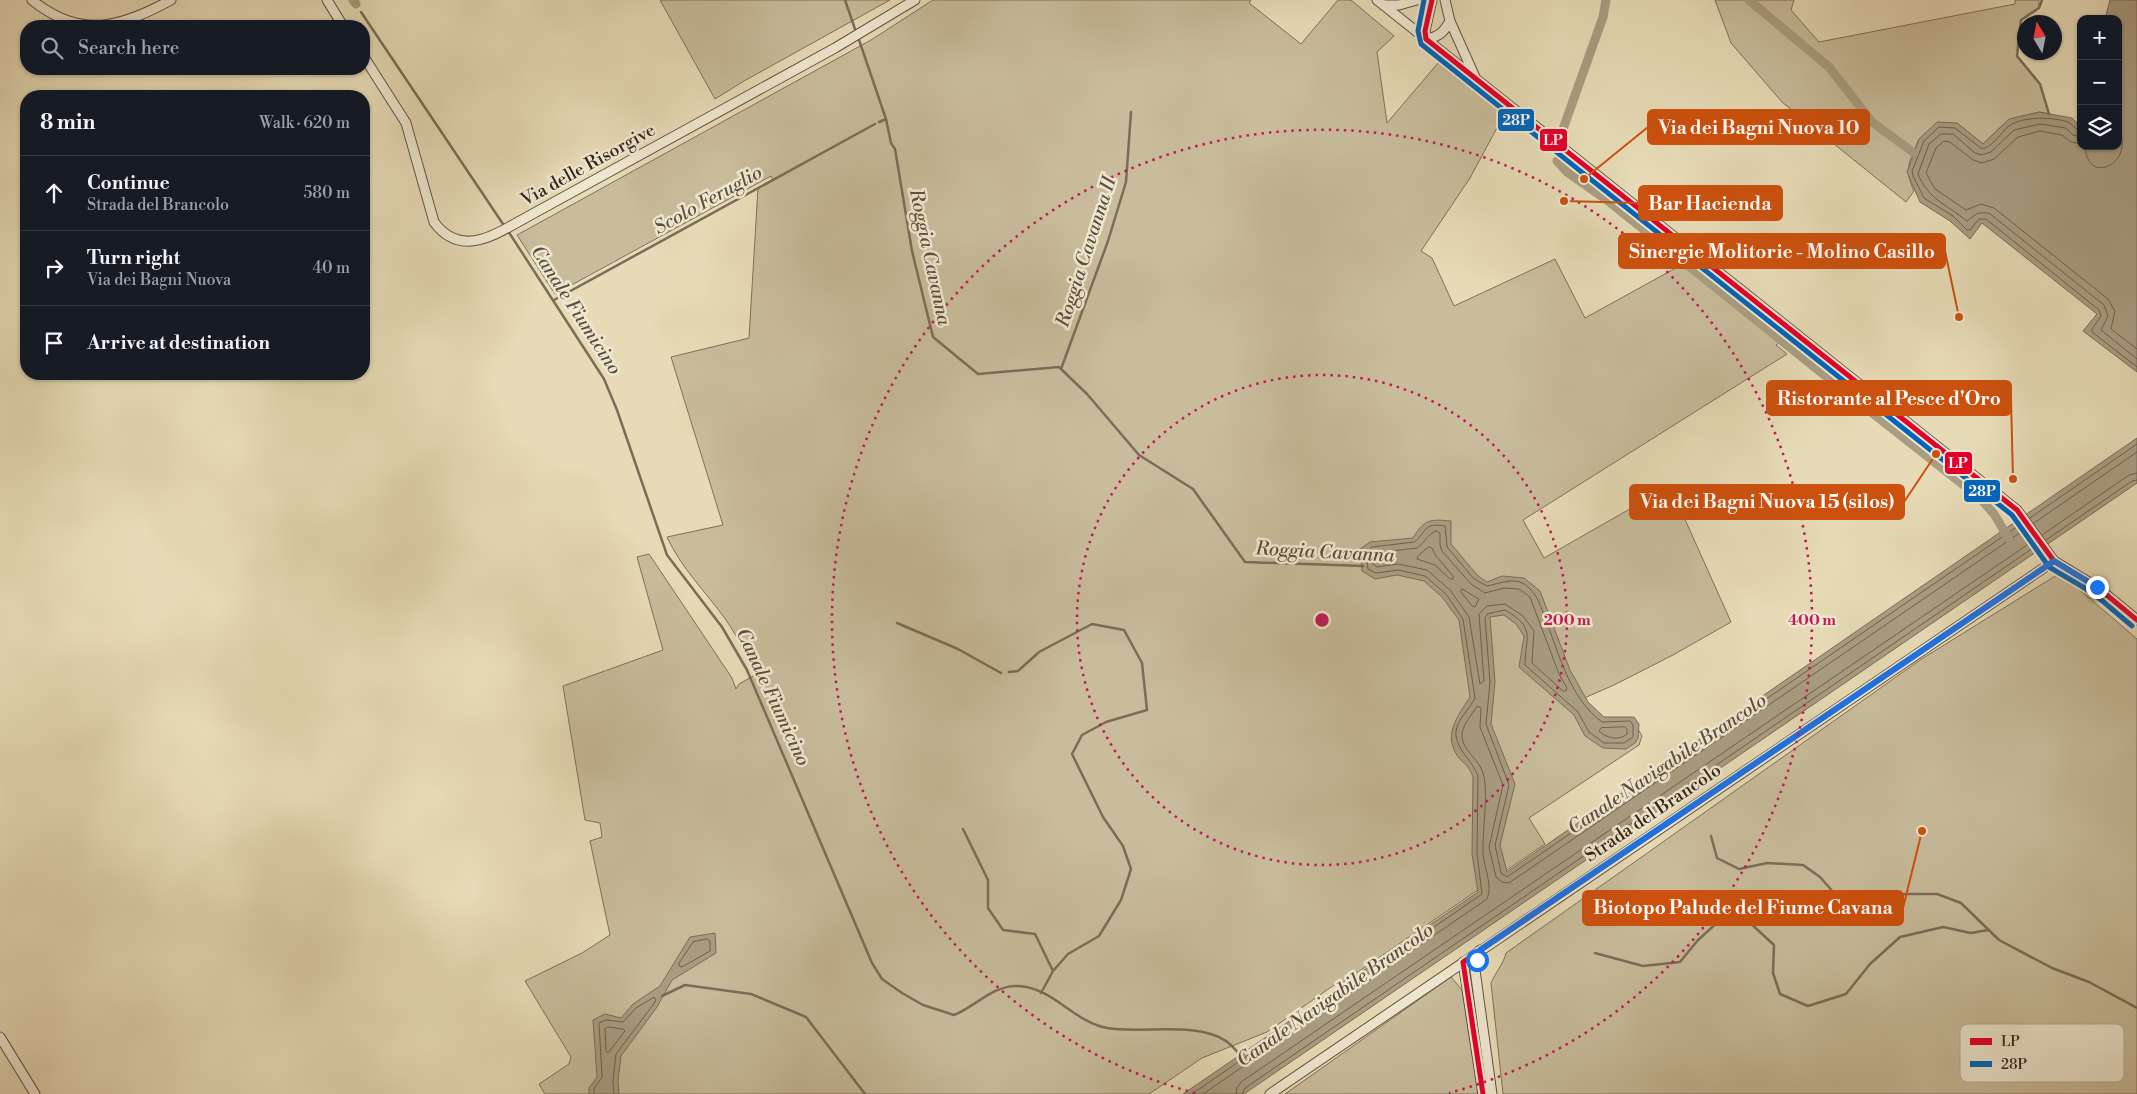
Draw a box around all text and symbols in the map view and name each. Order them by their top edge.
north arrow [2017,15,2062,60]
map controls [2077,15,2122,150]
button: + [2077,15,2122,60]
search box [20,20,370,75]
icon: search [38,34,66,62]
text: Search here [78,36,179,60]
button: − [2077,60,2122,105]
button: layers [2077,105,2122,150]
line badge: 28P [1497,108,1535,132]
text: 8 min [40,110,95,136]
callout: Via dei Bagni Nuova 10 [1648,110,1869,144]
text: 28P [1502,112,1530,130]
text: Walk · 620 m [259,113,350,133]
text: Via dei Bagni Nuova 10 [1657,116,1860,140]
street label: Via delle Risorgive [516,118,659,212]
line badge: LP [1539,128,1568,152]
text: LP [1543,132,1563,150]
water label: Scolo Feruglio [650,160,766,240]
text: Continue [87,171,170,195]
water label: Roggia Cavanna II [1050,172,1122,331]
icon: ahead [40,179,68,207]
text: 580 m [303,183,350,203]
water label: Roggia Cavanna [904,186,956,328]
callout: Bar Hacienda [1639,186,1782,220]
text: Bar Hacienda [1648,192,1772,216]
text: Strada del Brancolo [87,195,229,215]
callout: Sinergie Molitorie - Molino Casillo [1619,234,1945,268]
text: Sinergie Molitorie - Molino Casillo [1629,240,1935,264]
water label: Canale Fiumicino [525,241,627,379]
text: Turn right [87,246,180,270]
icon: right [40,254,68,282]
text: 40 m [313,258,350,278]
text: Via dei Bagni Nuova [87,270,231,290]
icon: arrive [40,329,68,357]
text: Arrive at destination [87,331,270,355]
callout: Ristorante al Pesce d'Oro [1767,381,2011,415]
text: Ristorante al Pesce d'Oro [1777,387,2001,411]
line badge: LP [1944,451,1973,475]
text: LP [1948,455,1968,473]
line badge: 28P [1963,479,2001,503]
text: 28P [1968,483,1996,501]
callout: Via dei Bagni Nuova 15 (silos) [1630,485,1904,519]
text: Via dei Bagni Nuova 15 (silos) [1639,490,1894,514]
water label: Roggia Cavanna [1254,536,1395,568]
route end [2086,576,2109,599]
centre of rings [1313,611,1331,629]
text: 200 m [1543,611,1591,630]
text: 400 m [1788,611,1836,630]
water label: Canale Fiumicino [731,624,815,770]
water label: Canale Navigabile Brancolo [1563,688,1771,840]
street label: Strada del Brancolo [1580,759,1726,867]
callout: Biotopo Palude del Fiume Cavana [1583,891,1903,925]
text: Biotopo Palude del Fiume Cavana [1593,896,1893,920]
water label: Canale Navigabile Brancolo [1232,918,1438,1072]
route start [1466,949,1489,972]
legend [1960,1024,2124,1082]
text: LP [2001,1033,2020,1051]
text: 28P [2001,1056,2028,1074]

